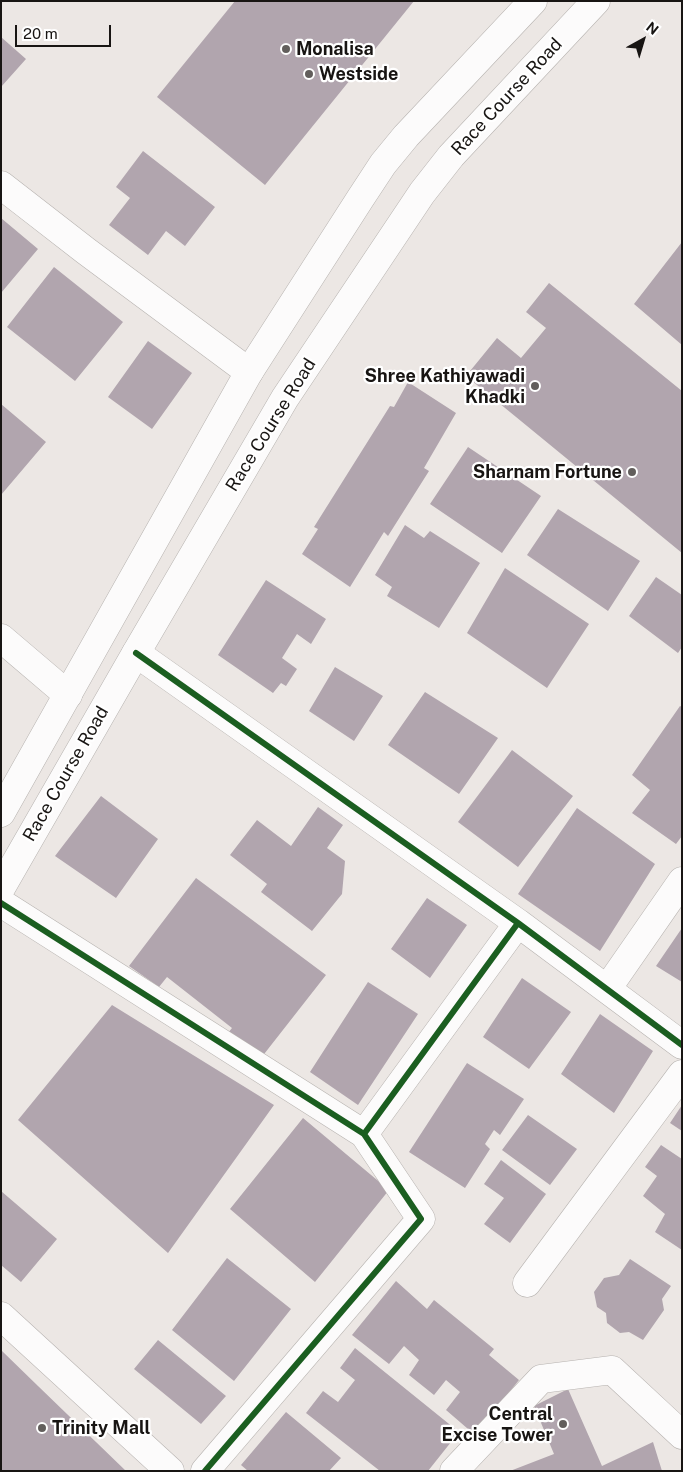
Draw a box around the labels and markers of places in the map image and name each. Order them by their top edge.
place label: Monalisa [296,38,374,60]
marker: Monalisa [280,43,292,55]
place label: Westside [319,63,398,85]
marker: Westside [303,68,315,80]
place label: Shree Kathiyawadi Khadki [365,365,525,408]
marker: Shree Kathiyawadi Khadki [529,380,541,392]
place label: Sharnam Fortune [473,461,622,483]
marker: Sharnam Fortune [626,466,638,478]
place label: Central Excise Tower [442,1403,553,1446]
place label: Trinity Mall [52,1417,151,1439]
marker: Central Excise Tower [557,1418,569,1430]
marker: Trinity Mall [36,1422,48,1434]

